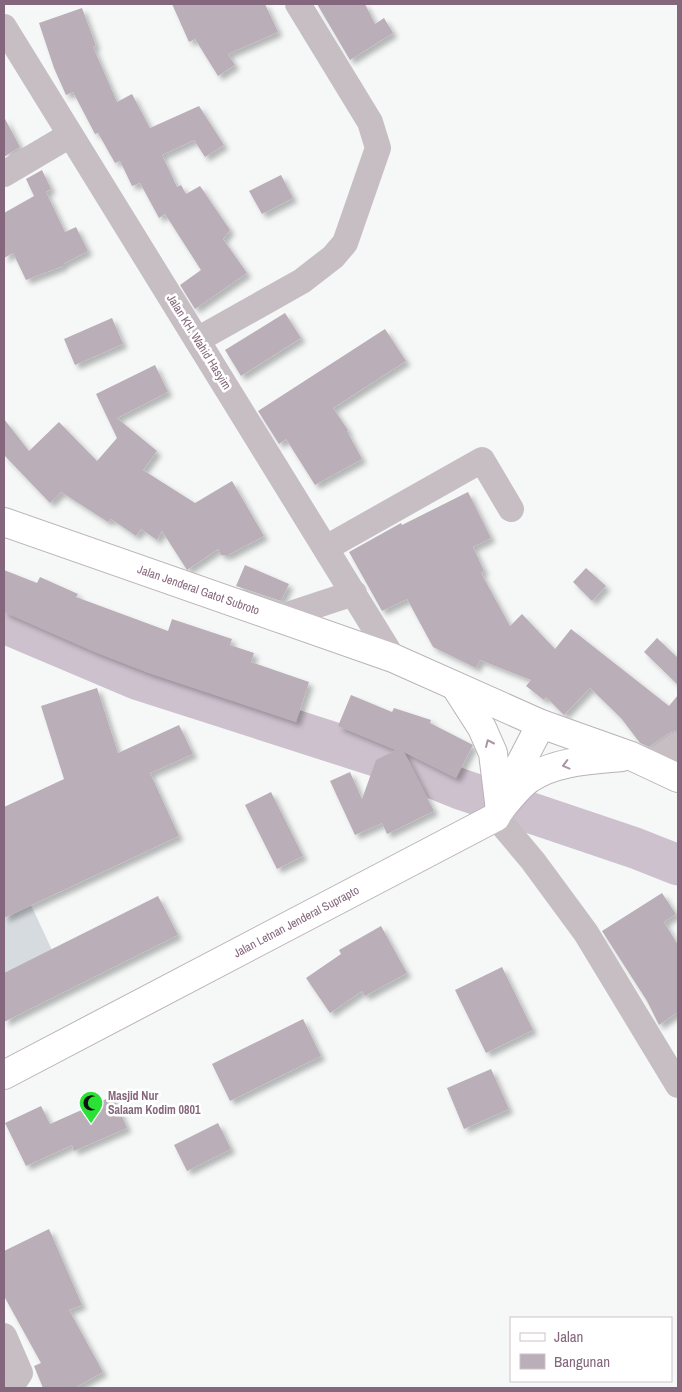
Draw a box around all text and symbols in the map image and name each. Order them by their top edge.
street label: Jalan KH. Wahid Hasyim [163,291,235,393]
street label: Jalan Jenderal Gatot Subroto [135,561,262,619]
one-way arrow [485,739,496,748]
one-way arrow [562,760,570,770]
street label: Jalan Letnan Jenderal Suprapto [231,882,362,961]
place label: Masjid Nur Salaam Kodim 0801 [108,1088,201,1118]
mosque icon: Masjid Nur Salaam Kodim 0801 [78,1090,104,1124]
legend [510,1317,672,1382]
text: Jalan [554,1326,583,1347]
text: Bangunan [554,1351,610,1372]

